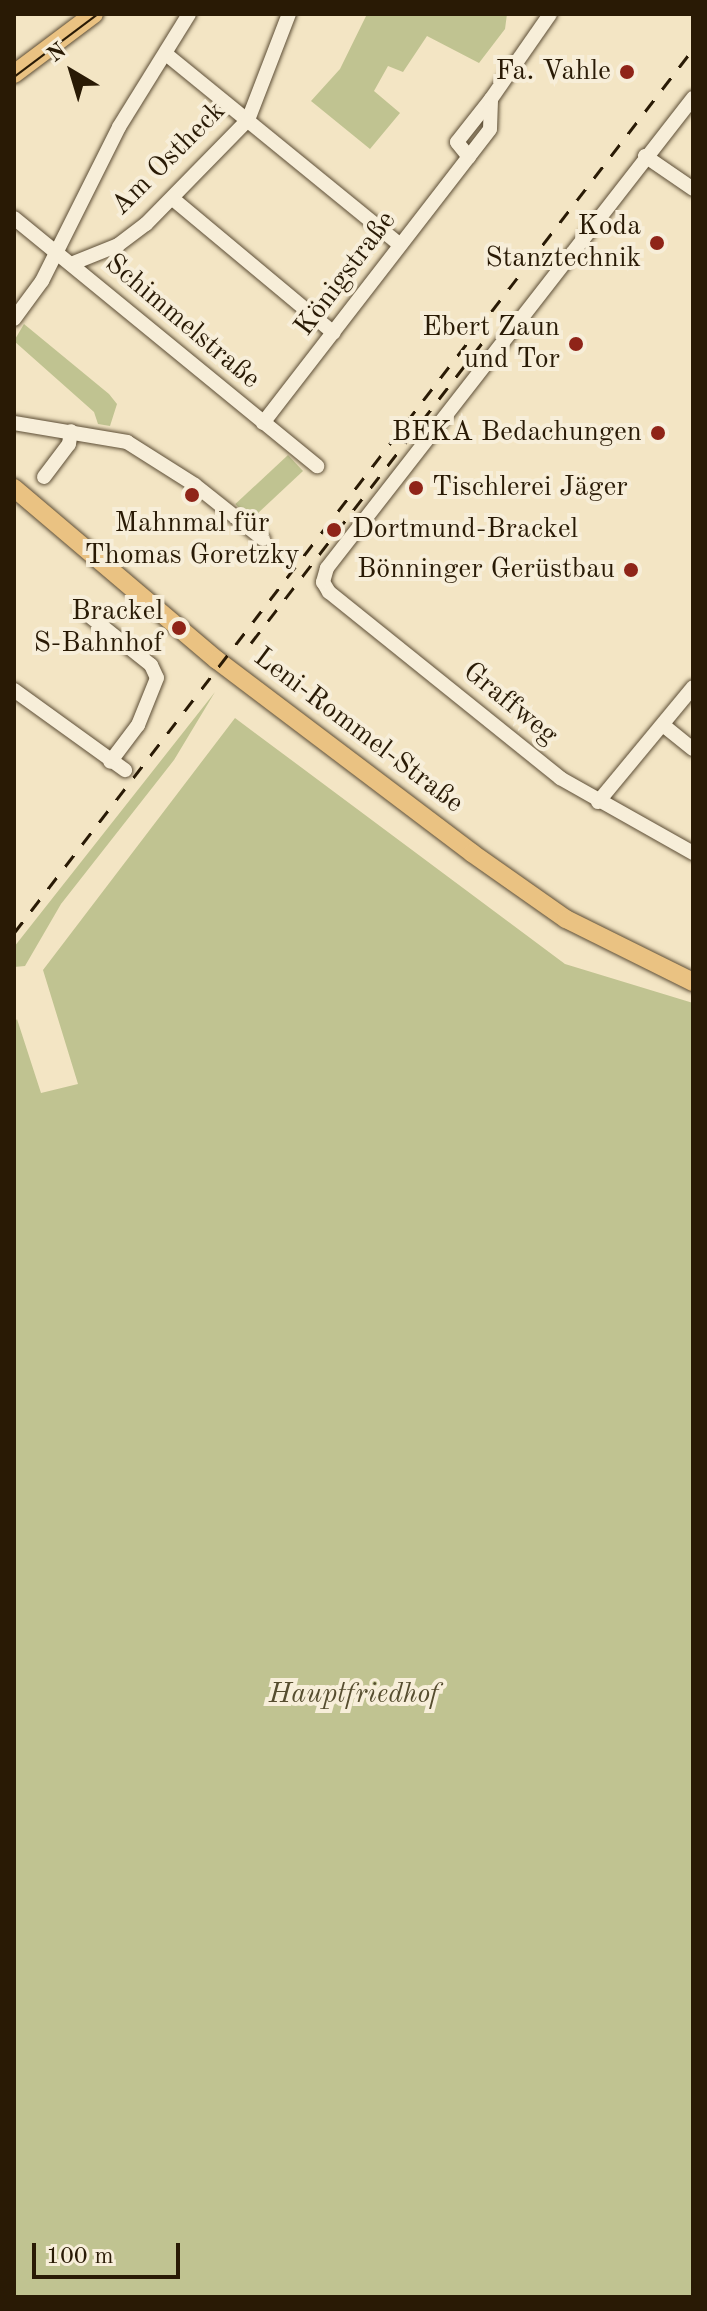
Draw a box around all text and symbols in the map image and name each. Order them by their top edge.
north arrow [32,32,112,112]
text: N [44,39,71,67]
place label: Fa. Vahle [495,55,611,89]
marker: Fa. Vahle [618,63,636,81]
street label: Am Ostheck [105,95,233,223]
street label: Königstraße [288,205,404,343]
place label: Koda Stanztechnik [485,210,641,276]
marker: Koda Stanztechnik [648,234,666,252]
street label: Schimmelstraße [98,247,266,397]
place label: Ebert Zaun und Tor [422,311,560,377]
marker: Ebert Zaun und Tor [567,335,585,353]
place label: BEKA Bedachungen [392,416,642,450]
marker: BEKA Bedachungen [649,424,667,442]
place label: Tischlerei Jäger [432,471,628,505]
marker: Tischlerei Jäger [407,479,425,497]
marker: Mahnmal für Thomas Goretzky [183,486,201,504]
place label: Mahnmal für Thomas Goretzky [84,507,300,573]
place label: Dortmund-Brackel [352,513,578,547]
marker: Dortmund-Brackel [323,519,345,541]
place label: Bönninger Gerüstbau [357,553,615,587]
marker: Bönninger Gerüstbau [622,561,640,579]
place label: Brackel S-Bahnhof [33,595,163,661]
marker: Brackel S-Bahnhof [170,619,188,637]
street label: Leni-Rommel-Straße [246,641,470,821]
street label: Graffweg [456,656,564,752]
park label: Hauptfriedhof [269,1678,439,1712]
scale bar [36,2227,184,2277]
text: 100 m [46,2245,114,2269]

